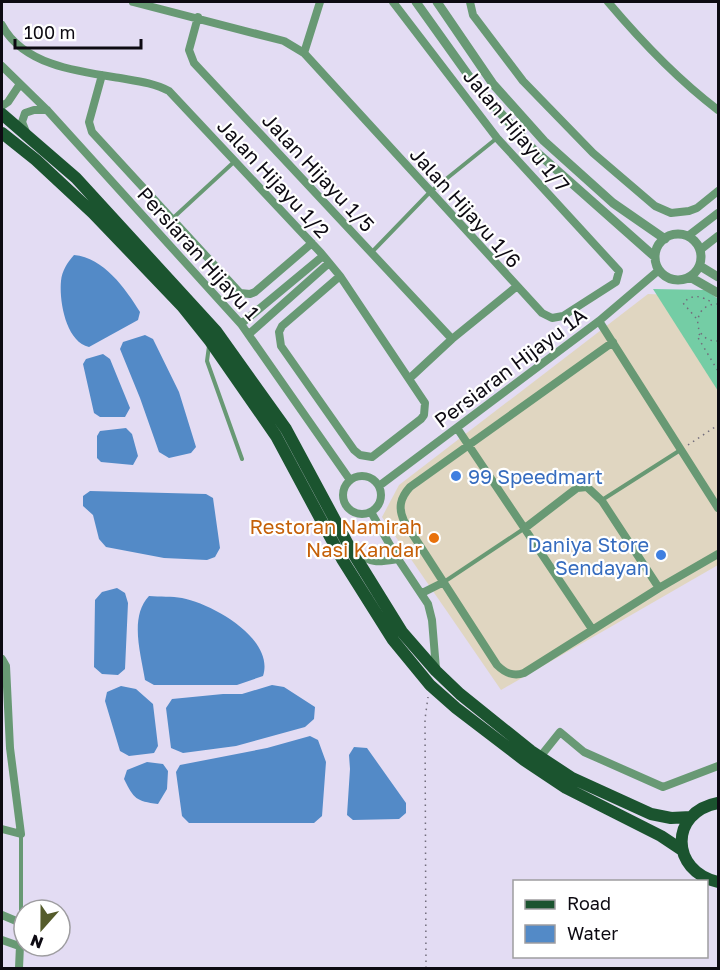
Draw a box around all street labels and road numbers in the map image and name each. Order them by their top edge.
street label: Jalan Hijayu 1/7 [459,64,575,196]
street label: Jalan Hijayu 1/5 [258,108,380,236]
street label: Jalan Hijayu 1/2 [213,114,335,242]
street label: Jalan Hijayu 1/6 [406,142,526,272]
street label: Persiaran Hijayu 1 [133,182,265,325]
street label: Persiaran Hijayu 1A [429,302,591,432]

